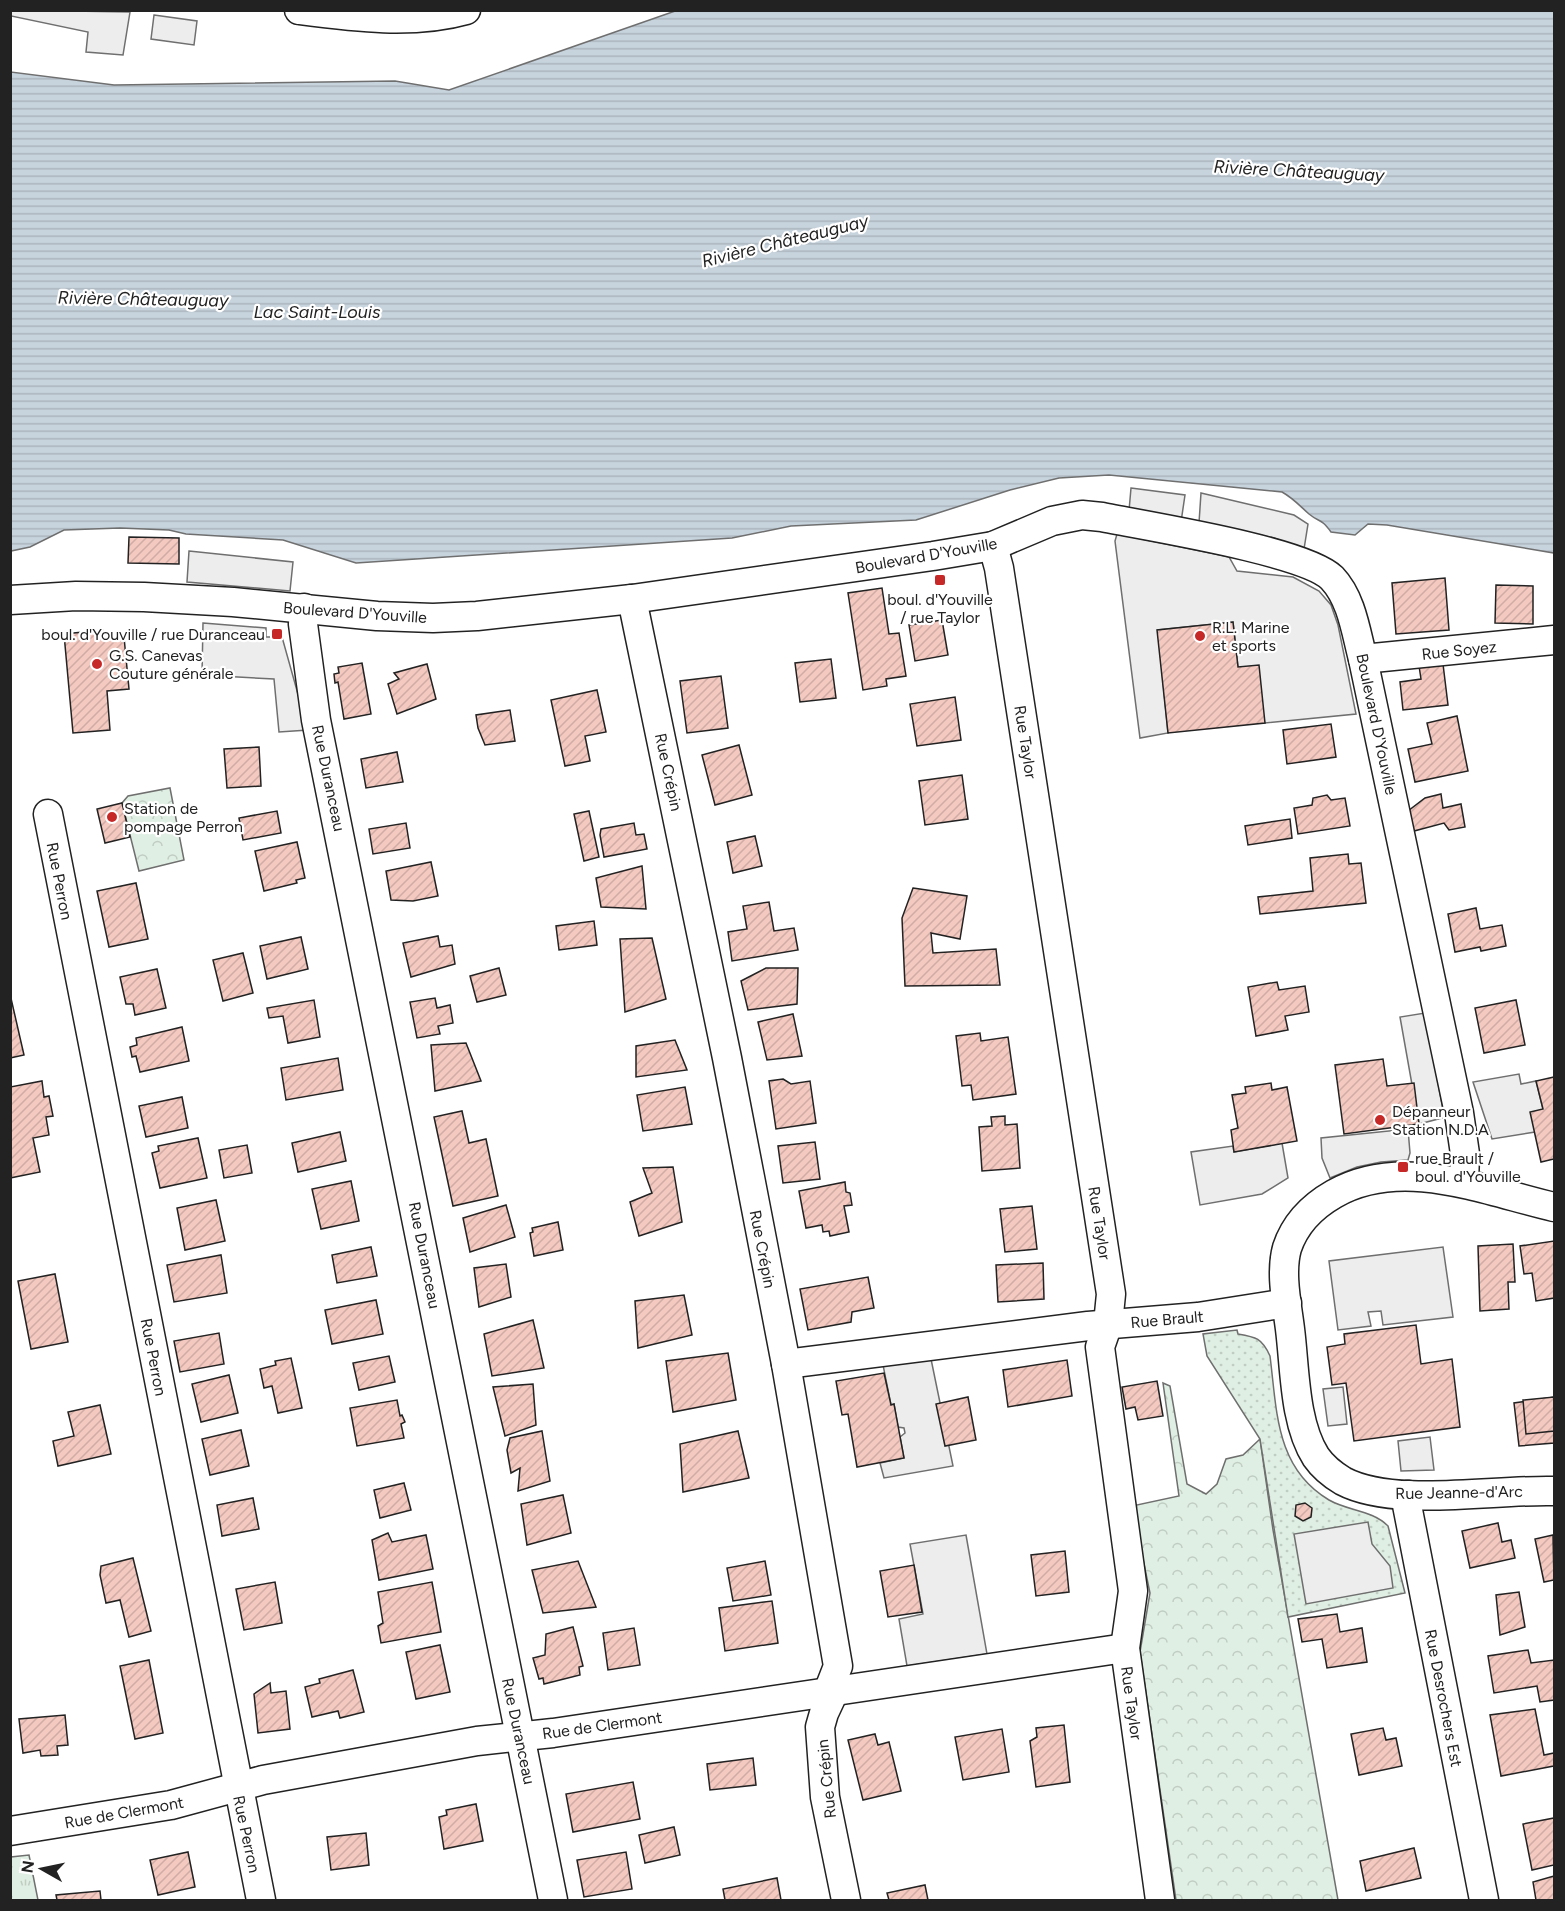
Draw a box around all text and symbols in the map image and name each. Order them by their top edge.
water label: Rivière Châteauguay [1213,156,1386,187]
water label: Rivière Châteauguay [699,209,872,272]
water label: Rivière Châteauguay [57,287,230,312]
water label: Lac Saint-Louis [254,301,381,323]
street label: Boulevard D'Youville [854,534,999,577]
marker: boul. d'Youville / rue Taylor [933,573,947,587]
place label: boul. d'Youville / rue Taylor [887,590,993,627]
street label: Boulevard D'Youville [282,598,428,627]
place label: R.L. Marine et sports [1212,618,1290,655]
place label: boul. d'Youville / rue Duranceau [41,625,265,644]
marker: boul. d'Youville / rue Duranceau [270,627,284,641]
marker: R.L. Marine et sports [1193,629,1207,643]
street label: Rue Soyez [1421,637,1498,664]
place label: G.S. Canevas Couture générale [109,646,234,683]
street label: Boulevard D'Youville [1352,652,1401,797]
marker: G.S. Canevas Couture générale [90,657,104,671]
street label: Rue Taylor [1010,704,1041,781]
street label: Rue Duranceau [308,723,349,833]
street label: Rue Crépin [651,731,686,813]
place label: Station de pompage Perron [124,799,243,836]
marker: Station de pompage Perron [105,810,119,824]
street label: Rue Perron [43,841,76,922]
place label: Dépanneur Station N.D.A [1392,1102,1489,1139]
marker: Dépanneur Station N.D.A [1373,1113,1387,1127]
place label: rue Brault / boul. d'Youville [1415,1149,1521,1186]
marker: rue Brault / boul. d'Youville [1396,1160,1410,1174]
street label: Rue Taylor [1084,1185,1115,1262]
street label: Rue Duranceau [405,1200,444,1310]
street label: Rue Crépin [746,1208,779,1290]
street label: Rue Brault [1130,1307,1204,1332]
street label: Rue Perron [137,1317,170,1398]
street label: Rue Jeanne-d'Arc [1395,1482,1523,1503]
street label: Rue Desrochers Est [1421,1628,1466,1768]
street label: Rue Taylor [1117,1665,1146,1742]
street label: Rue Duranceau [498,1676,539,1786]
street label: Rue de Clermont [541,1708,663,1743]
street label: Rue Crépin [813,1738,840,1819]
street label: Rue de Clermont [63,1793,185,1832]
street label: Rue Perron [229,1794,264,1875]
north arrow [12,1839,72,1899]
text: N [17,1859,38,1874]

